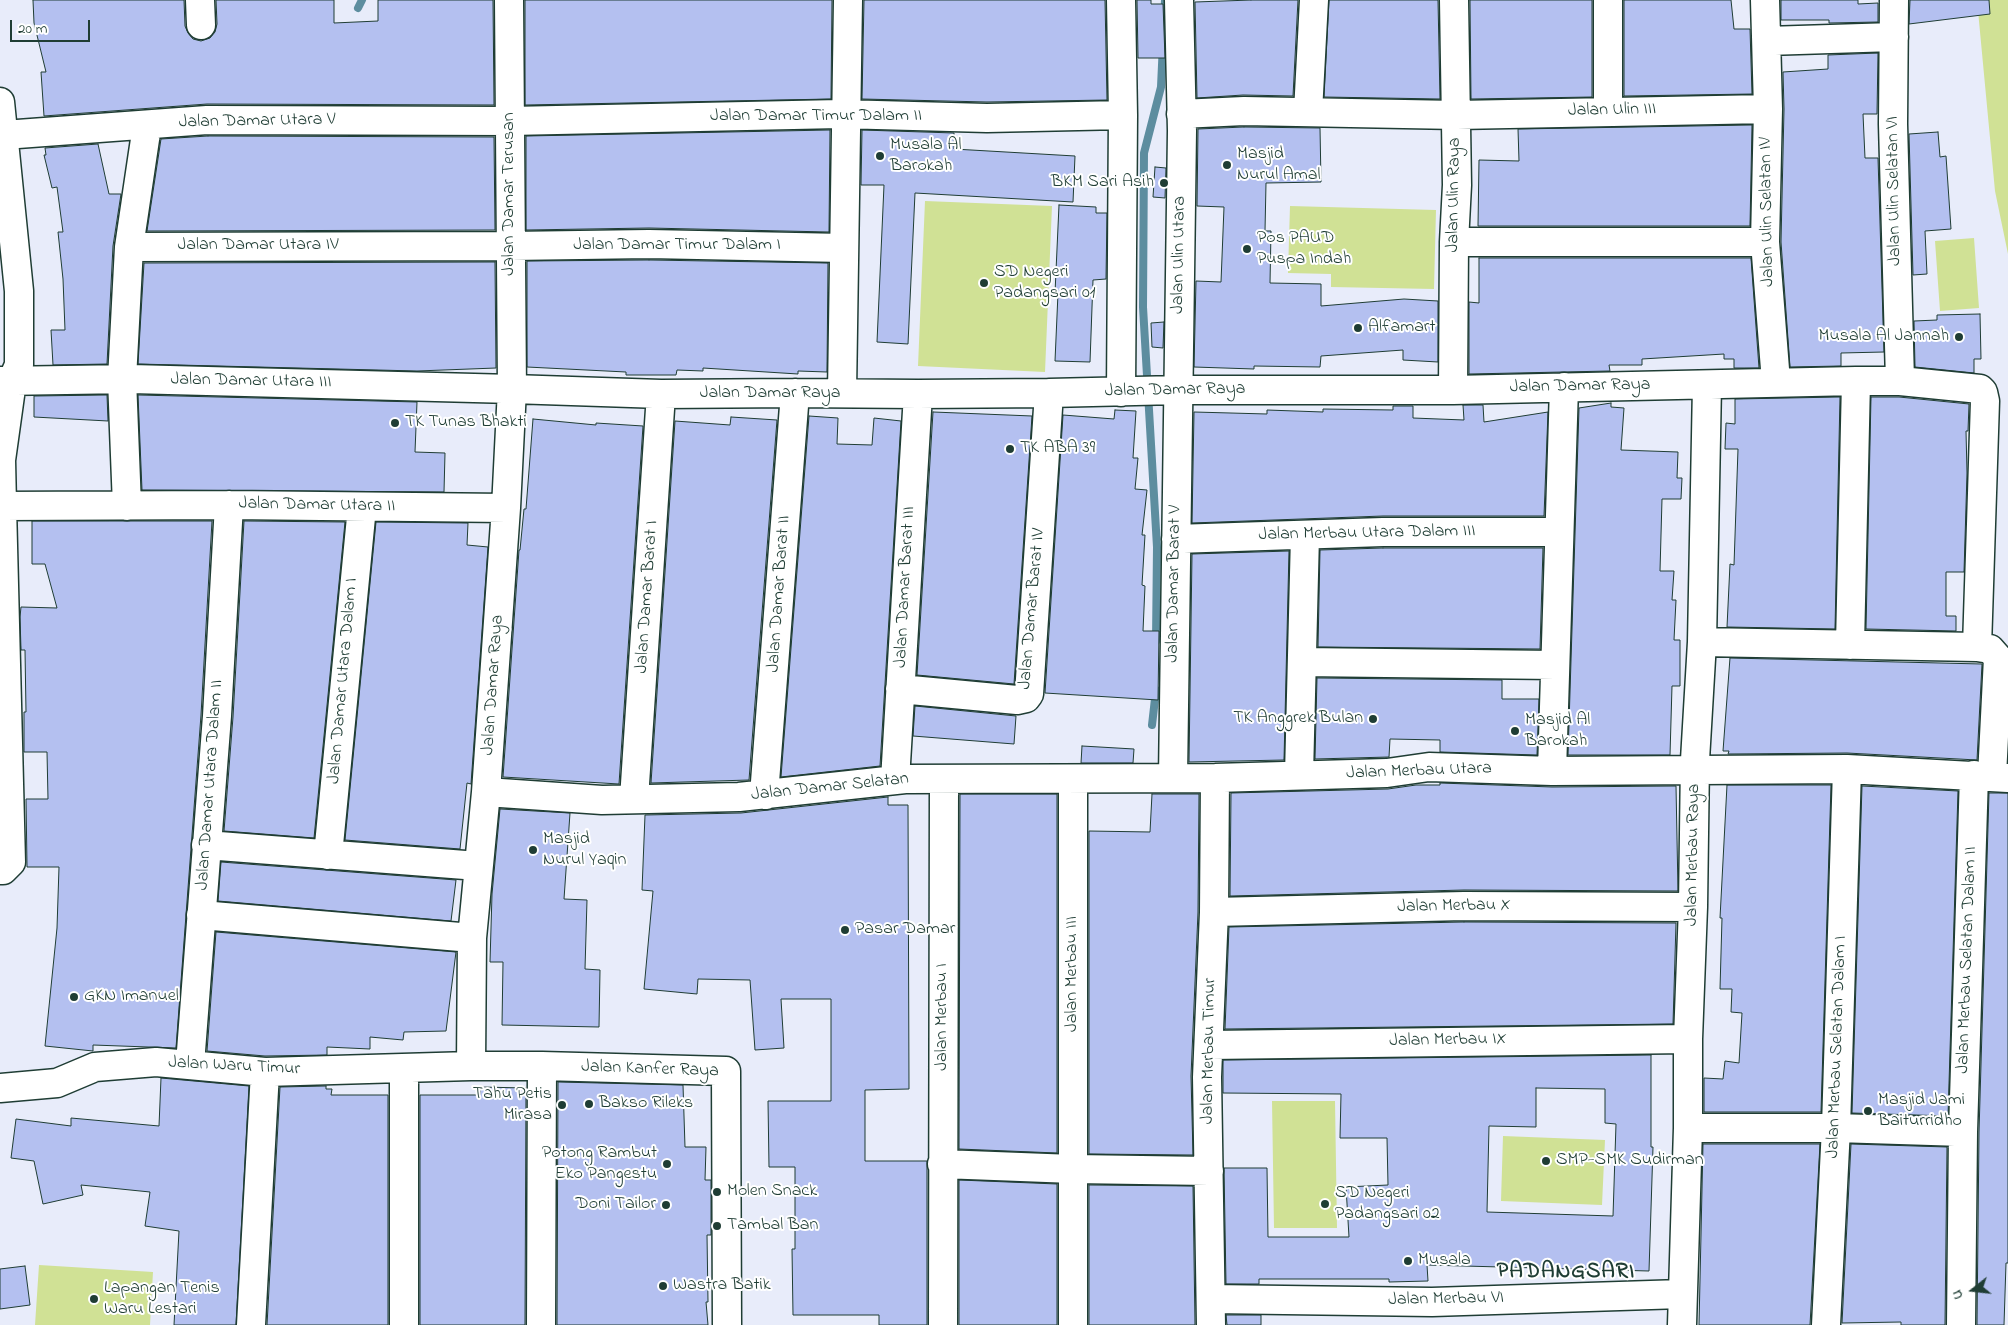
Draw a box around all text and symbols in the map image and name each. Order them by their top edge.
scale bar [12,10,92,42]
text: 20 m [18,18,47,40]
street label: Jalan Ulin III [1568,99,1656,123]
street label: Jalan Damar Timur Dalam II [710,106,922,128]
street label: Jalan Damar Utara V [178,110,336,134]
street label: Jalan Damar Terusan [499,112,521,276]
street label: Jalan Ulin Selatan VI [1883,116,1907,266]
place label: Musala Al Barokah [890,135,961,178]
street label: Jalan Ulin Raya [1443,137,1467,253]
street label: Jalan Ulin Selatan IV [1756,137,1780,287]
place label: Masjid Nurul Amal [1237,144,1321,186]
marker: Musala Al Barokah [874,150,886,162]
marker: Masjid Nurul Amal [1221,159,1233,171]
place label: BKM Sari Asih [1051,172,1154,194]
marker: BKM Sari Asih [1158,177,1170,189]
street label: Jalan Ulin Utara [1168,196,1192,314]
place label: Pos PAUD Puspa Indah [1257,228,1351,270]
street label: Jalan Damar Utara IV [178,235,338,257]
street label: Jalan Damar Timur Dalam I [573,235,781,257]
marker: Pos PAUD Puspa Indah [1241,243,1253,255]
place label: SD Negeri Padangsari 01 [994,262,1096,304]
marker: SD Negeri Padangsari 01 [978,277,990,289]
place label: Alfamart [1368,317,1435,339]
marker: Alfamart [1352,322,1364,334]
place label: Musala Al Jannah [1819,326,1949,348]
marker: Musala Al Jannah [1953,331,1965,343]
street label: Jalan Damar Utara III [170,370,332,394]
street label: Jalan Damar Raya [1509,375,1651,399]
street label: Jalan Damar Raya [1104,379,1246,403]
street label: Jalan Damar Raya [700,383,840,405]
place label: TK Tunas Bhakti [405,412,527,434]
marker: TK Tunas Bhakti [389,417,401,429]
place label: TK ABA 39 [1020,438,1095,460]
marker: TK ABA 39 [1004,443,1016,455]
street label: Jalan Damar Utara II [238,494,396,518]
street label: Jalan Damar Barat V [1163,505,1187,663]
street label: Jalan Damar Barat III [891,506,921,668]
street label: Jalan Damar Barat II [764,515,796,673]
street label: Jalan Damar Barat I [632,520,664,674]
street label: Jalan Merbau Utara Dalam III [1258,521,1476,547]
street label: Jalan Damar Barat IV [1015,528,1051,690]
street label: Jalan Damar Utara Dalam I [324,577,364,785]
street label: Jalan Damar Raya [478,614,510,756]
street label: Jalan Damar Utara Dalam II [193,679,229,891]
place label: TK Anggrek Bulan [1233,708,1363,730]
place label: Masjid Al Barokah [1525,710,1590,752]
marker: TK Anggrek Bulan [1367,713,1379,725]
marker: Masjid Al Barokah [1509,725,1521,737]
street label: Jalan Merbau Utara [1346,759,1492,785]
street label: Jalan Damar Selatan [750,769,910,807]
street label: Jalan Merbau Raya [1682,784,1706,926]
place label: Masjid Nurul Yaqin [543,829,626,872]
marker: Masjid Nurul Yaqin [527,844,539,856]
street label: Jalan Merbau Selatan Dalam II [1953,846,1983,1074]
street label: Jalan Merbau X [1397,895,1511,919]
street label: Jalan Merbau III [1062,916,1084,1032]
place label: Pasar Damar [855,919,955,941]
marker: Pasar Damar [839,924,851,936]
street label: Jalan Merbau Selatan Dalam I [1823,935,1853,1159]
street label: Jalan Merbau I [932,963,954,1071]
street label: Jalan Merbau Timur [1198,978,1222,1124]
place label: GKN Imanuel [84,986,179,1008]
marker: GKN Imanuel [68,991,80,1003]
street label: Jalan Merbau IX [1389,1029,1507,1053]
street label: Jalan Waru Timur [168,1053,300,1081]
street label: Jalan Kanfer Raya [581,1057,719,1083]
place label: Tahu Petis Mirasa [473,1084,552,1126]
place label: Masjid Jami Baiturridho [1878,1090,1965,1132]
place label: Bakso Rileks [599,1093,693,1115]
marker: Bakso Rileks [583,1098,595,1110]
marker: Tahu Petis Mirasa [556,1099,568,1111]
marker: Masjid Jami Baiturridho [1862,1105,1874,1117]
place label: Potong Rambut Eko Pangestu [542,1143,657,1186]
place label: SMP-SMK Sudirman [1556,1150,1704,1172]
marker: SMP-SMK Sudirman [1540,1155,1552,1167]
marker: Potong Rambut Eko Pangestu [661,1158,673,1170]
place label: Molen Snack [727,1181,817,1203]
place label: SD Negeri Padangsari 02 [1335,1183,1440,1226]
marker: Molen Snack [711,1186,723,1198]
place label: Doni Tailor [576,1194,656,1216]
marker: SD Negeri Padangsari 02 [1319,1198,1331,1210]
marker: Doni Tailor [660,1199,672,1211]
place label: Tambal Ban [727,1215,818,1237]
marker: Tambal Ban [711,1220,723,1232]
place label: Musala [1418,1250,1471,1272]
marker: Musala [1402,1255,1414,1267]
district label: PADANGSARI [1496,1260,1636,1286]
north arrow [1948,1265,1998,1315]
place label: Wastra Batik [673,1275,771,1297]
place label: Lapangan Tenis Waru Lestari [104,1278,220,1320]
marker: Wastra Batik [657,1280,669,1292]
text: U [1947,1287,1969,1301]
street label: Jalan Merbau VI [1388,1288,1504,1312]
marker: Lapangan Tenis Waru Lestari [88,1293,100,1305]

